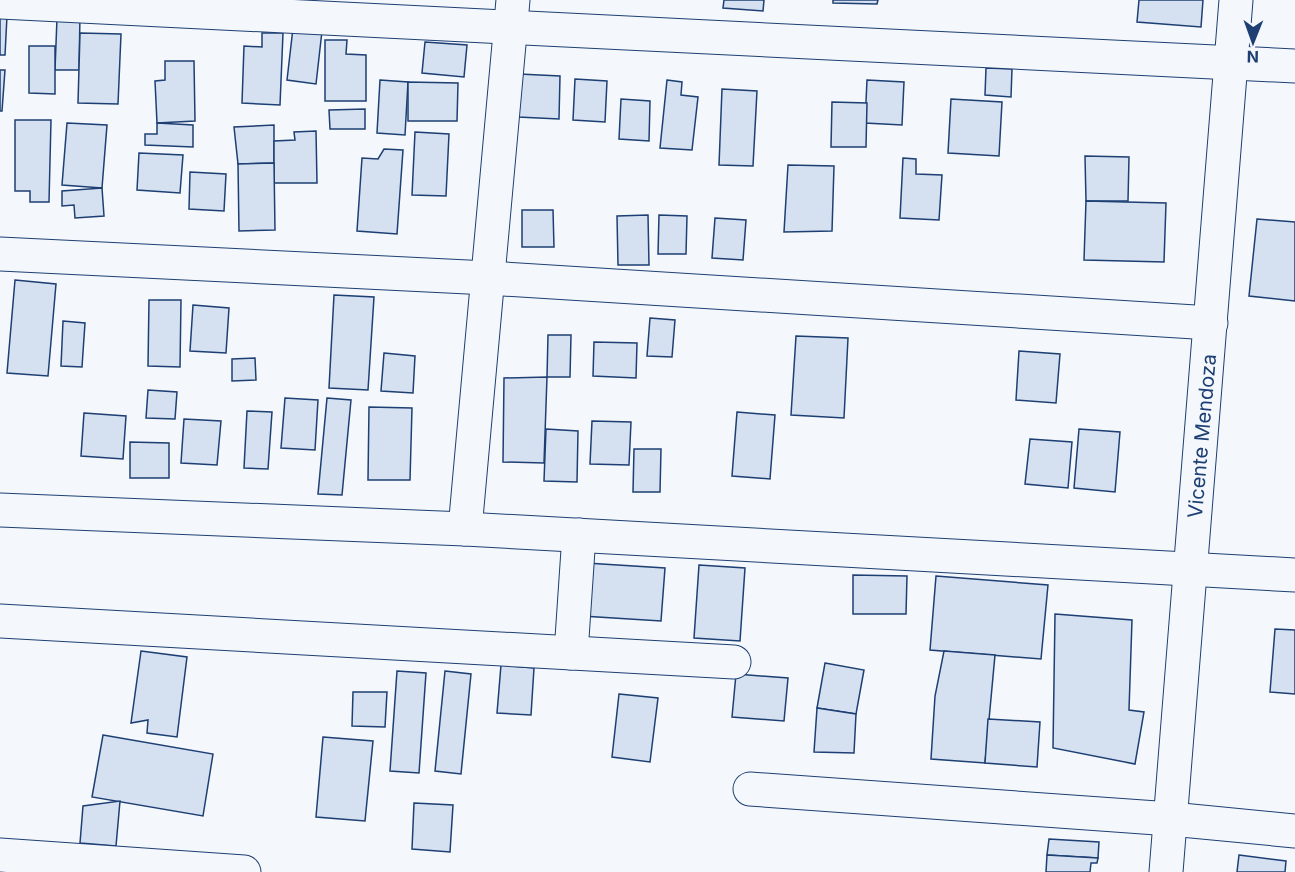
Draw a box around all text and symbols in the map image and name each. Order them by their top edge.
north arrow [1223,12,1283,72]
text: N [1246,47,1259,67]
street label: Vicente Mendoza [1183,353,1221,519]

